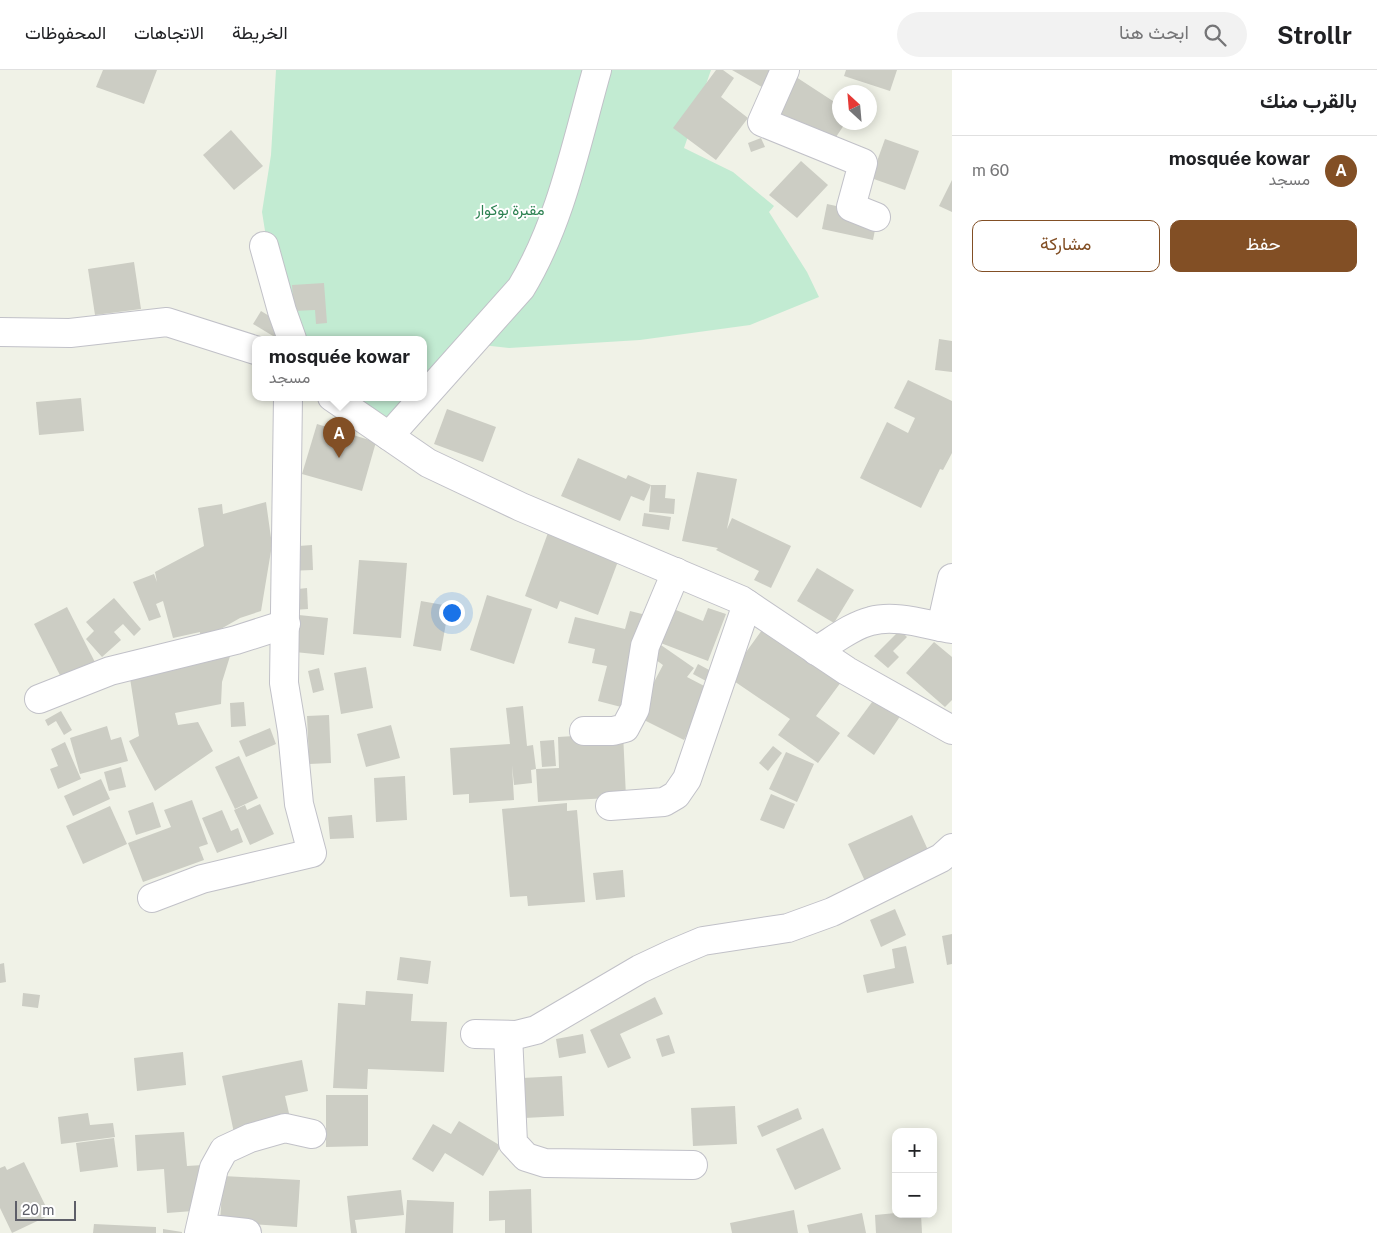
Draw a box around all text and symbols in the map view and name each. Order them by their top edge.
search box [897,12,1247,57]
text: ابحث هنا [1119,21,1189,43]
icon: search [1201,21,1229,49]
text: Strollr [1277,21,1352,49]
text: المحفوظات [25,22,106,43]
text: الاتجاهات [134,22,204,43]
text: الخريطة [232,22,288,43]
north arrow [832,85,877,130]
text: بالقرب منك [1260,88,1357,113]
text: mosquée kowar [1169,147,1310,169]
text: 60 m [972,161,1009,180]
text: A [1335,161,1347,180]
text: مسجد [1269,170,1310,189]
park label: مقبرة بوكوار [475,201,544,219]
button: مشاركة [972,220,1160,272]
button: حفظ [1170,220,1357,272]
popup [252,336,427,401]
text: mosquée kowar [269,345,410,367]
text: مسجد [269,368,310,387]
pin: A [323,417,355,458]
your location [439,600,465,626]
map controls [892,1128,937,1218]
button: + [892,1128,937,1173]
button: − [892,1173,937,1218]
scale bar [15,1198,76,1221]
text: 20 m [22,1202,54,1218]

